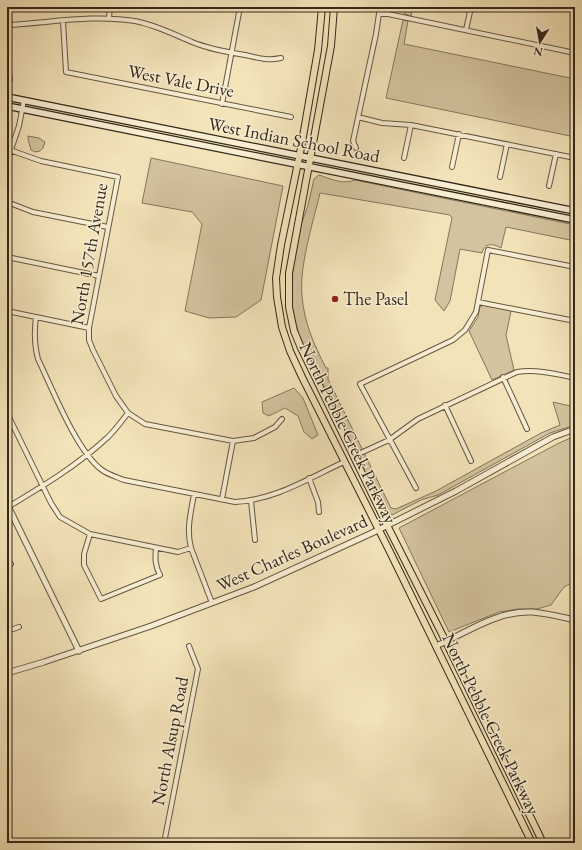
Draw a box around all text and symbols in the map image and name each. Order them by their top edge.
north arrow [520,22,560,62]
text: N [532,44,544,60]
street label: West Vale Drive [126,59,236,102]
street label: West Indian School Road [206,112,383,168]
street label: North 157th Avenue [65,181,112,327]
place label: The Pasel [343,287,408,310]
marker: The Pasel [330,294,340,304]
street label: North Pebble Creek Parkway [294,338,403,527]
street label: West Charles Boulevard [213,509,372,596]
street label: North Pebble Creek Parkway [437,629,546,818]
street label: North Alsup Road [146,674,193,807]

